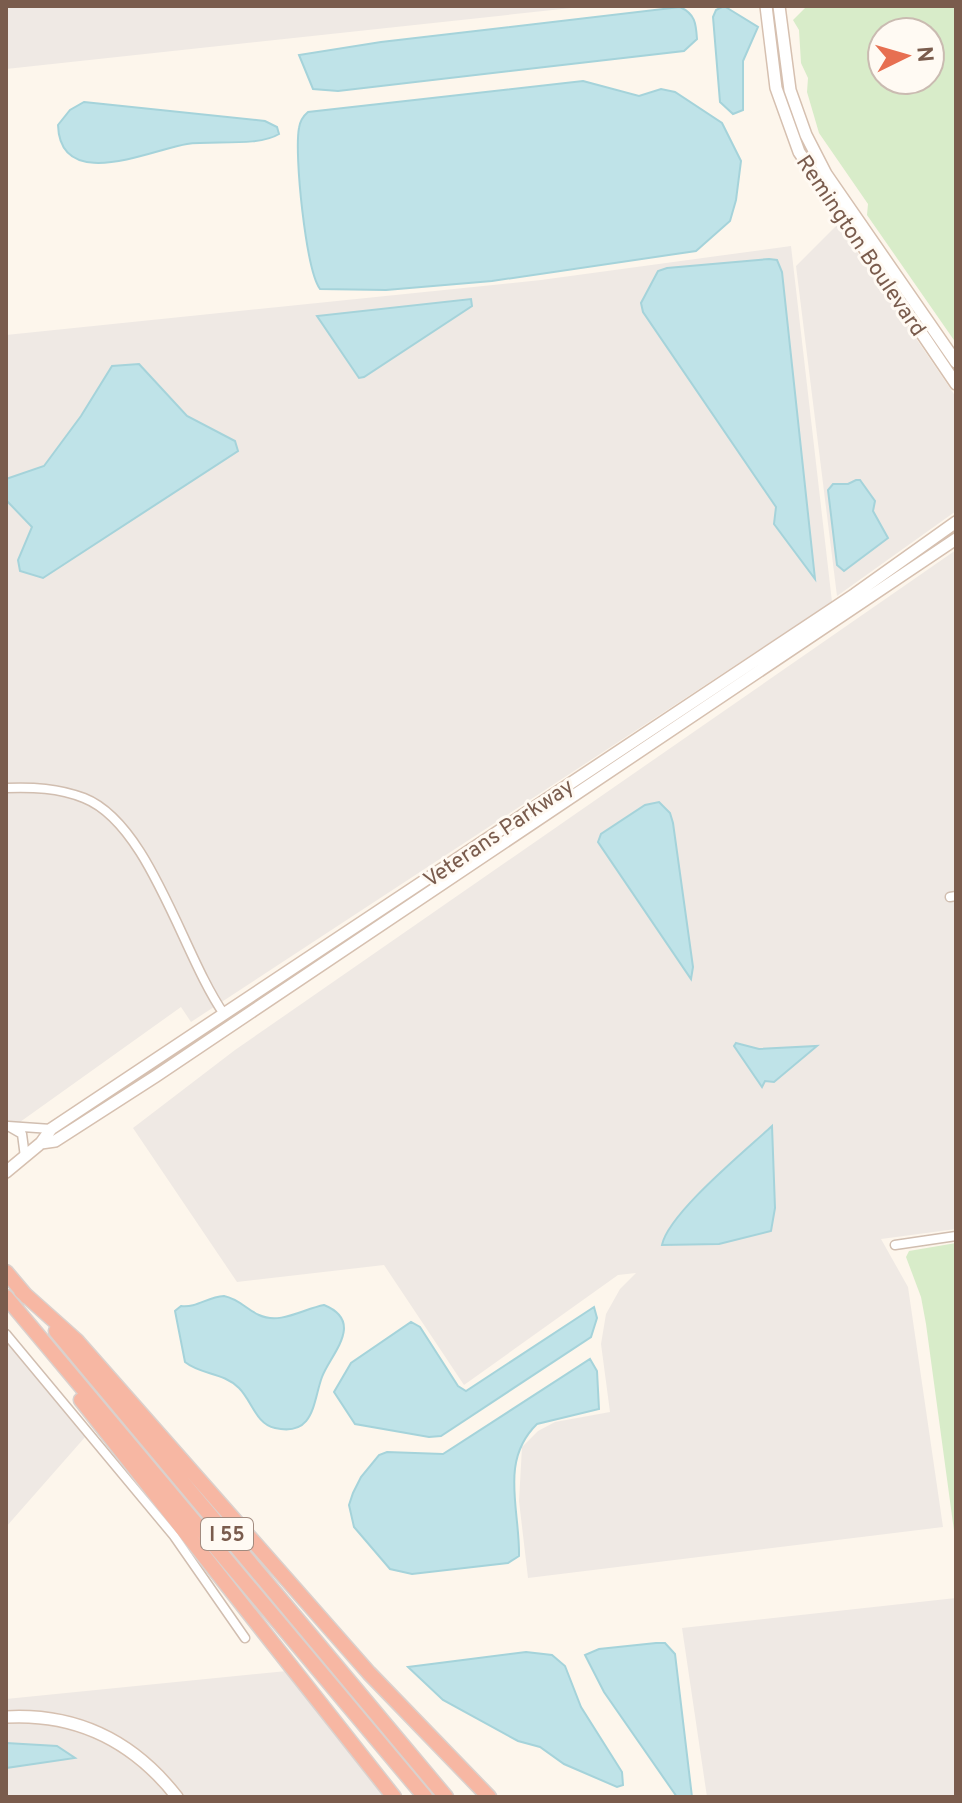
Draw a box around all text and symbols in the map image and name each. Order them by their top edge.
north arrow [866,16,946,96]
text: N [909,45,938,64]
street label: Remington Boulevard [789,151,931,342]
street label: Veterans Parkway [419,774,580,894]
road number: I 55 [201,1518,253,1550]

